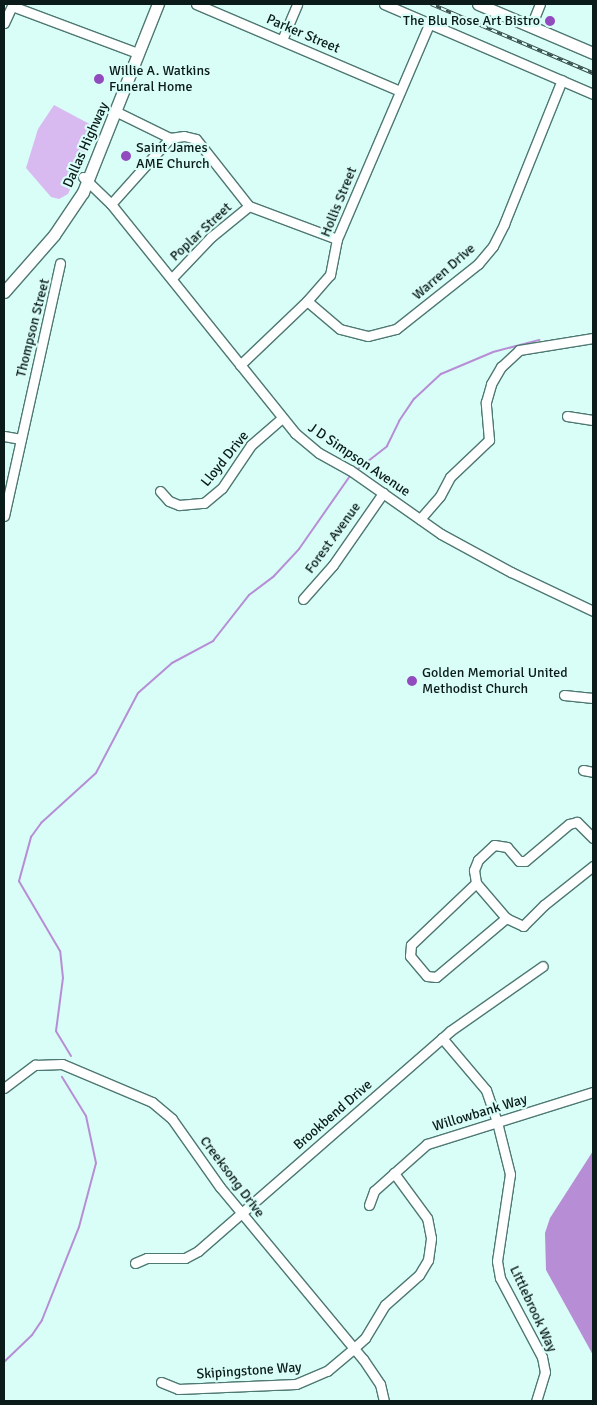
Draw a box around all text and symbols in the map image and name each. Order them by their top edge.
street label: Parker Street [264,11,342,57]
place label: The Blu Rose Art Bistro [403,13,540,29]
marker: The Blu Rose Art Bistro [544,15,556,27]
place label: Willie A. Watkins Funeral Home [109,63,210,95]
marker: Willie A. Watkins Funeral Home [93,73,105,85]
street label: Dallas Highway [60,100,112,190]
place label: Saint James AME Church [136,140,210,172]
marker: Saint James AME Church [120,150,132,162]
street label: Hollis Street [317,164,361,240]
street label: Poplar Street [167,199,235,265]
street label: Warren Drive [409,240,479,304]
street label: Thompson Street [13,277,53,379]
street label: J D Simpson Avenue [305,420,413,500]
street label: Lloyd Drive [198,428,252,490]
street label: Forest Avenue [302,499,364,577]
place label: Golden Memorial United Methodist Church [422,665,568,698]
marker: Golden Memorial United Methodist Church [406,675,418,687]
street label: Brookbend Drive [290,1076,376,1154]
street label: Willowbank Way [431,1091,529,1135]
street label: Creeksong Drive [196,1133,268,1221]
street label: Littlebrook Way [506,1263,560,1355]
street label: Skipingstone Way [196,1359,302,1383]

